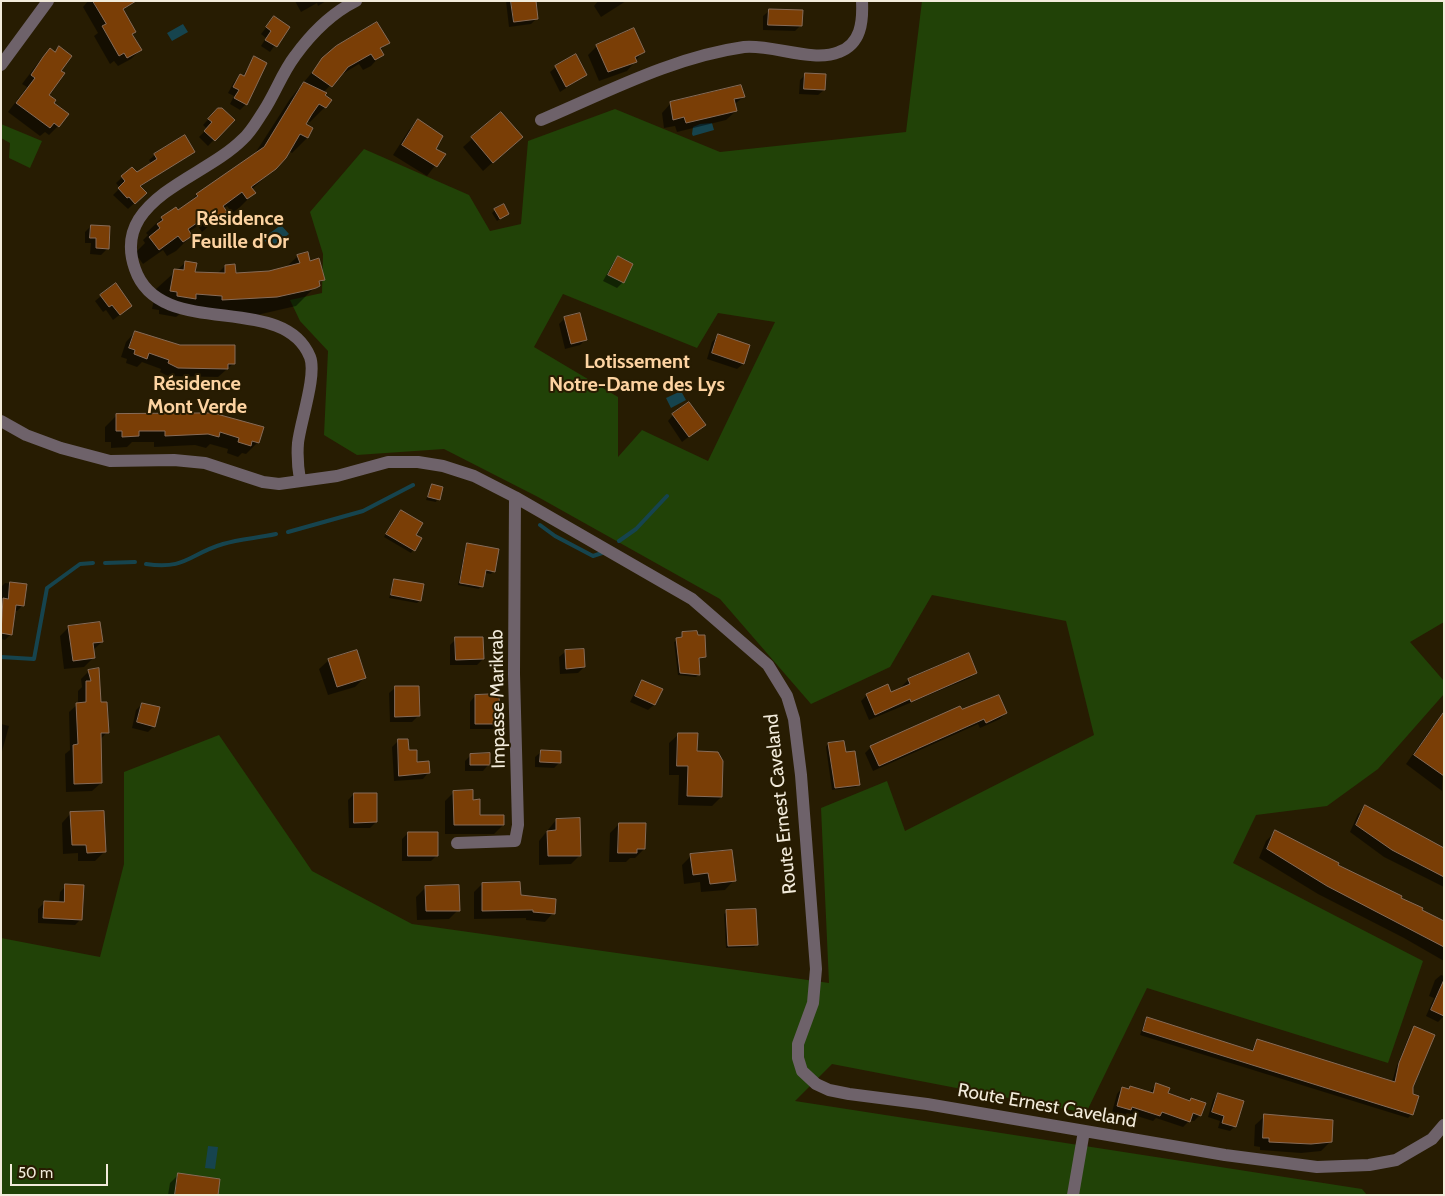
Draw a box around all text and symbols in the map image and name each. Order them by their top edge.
district label: Résidence Feuille d'Or [191,207,289,254]
district label: Lotissement Notre-Dame des Lys [549,350,725,397]
district label: Résidence Mont Verde [147,372,247,419]
street label: Impasse Marikrab [485,629,511,769]
street label: Route Ernest Caveland [760,713,802,895]
street label: Route Ernest Caveland [956,1079,1138,1133]
scale bar [12,1154,110,1186]
text: 50 m [18,1164,53,1182]

